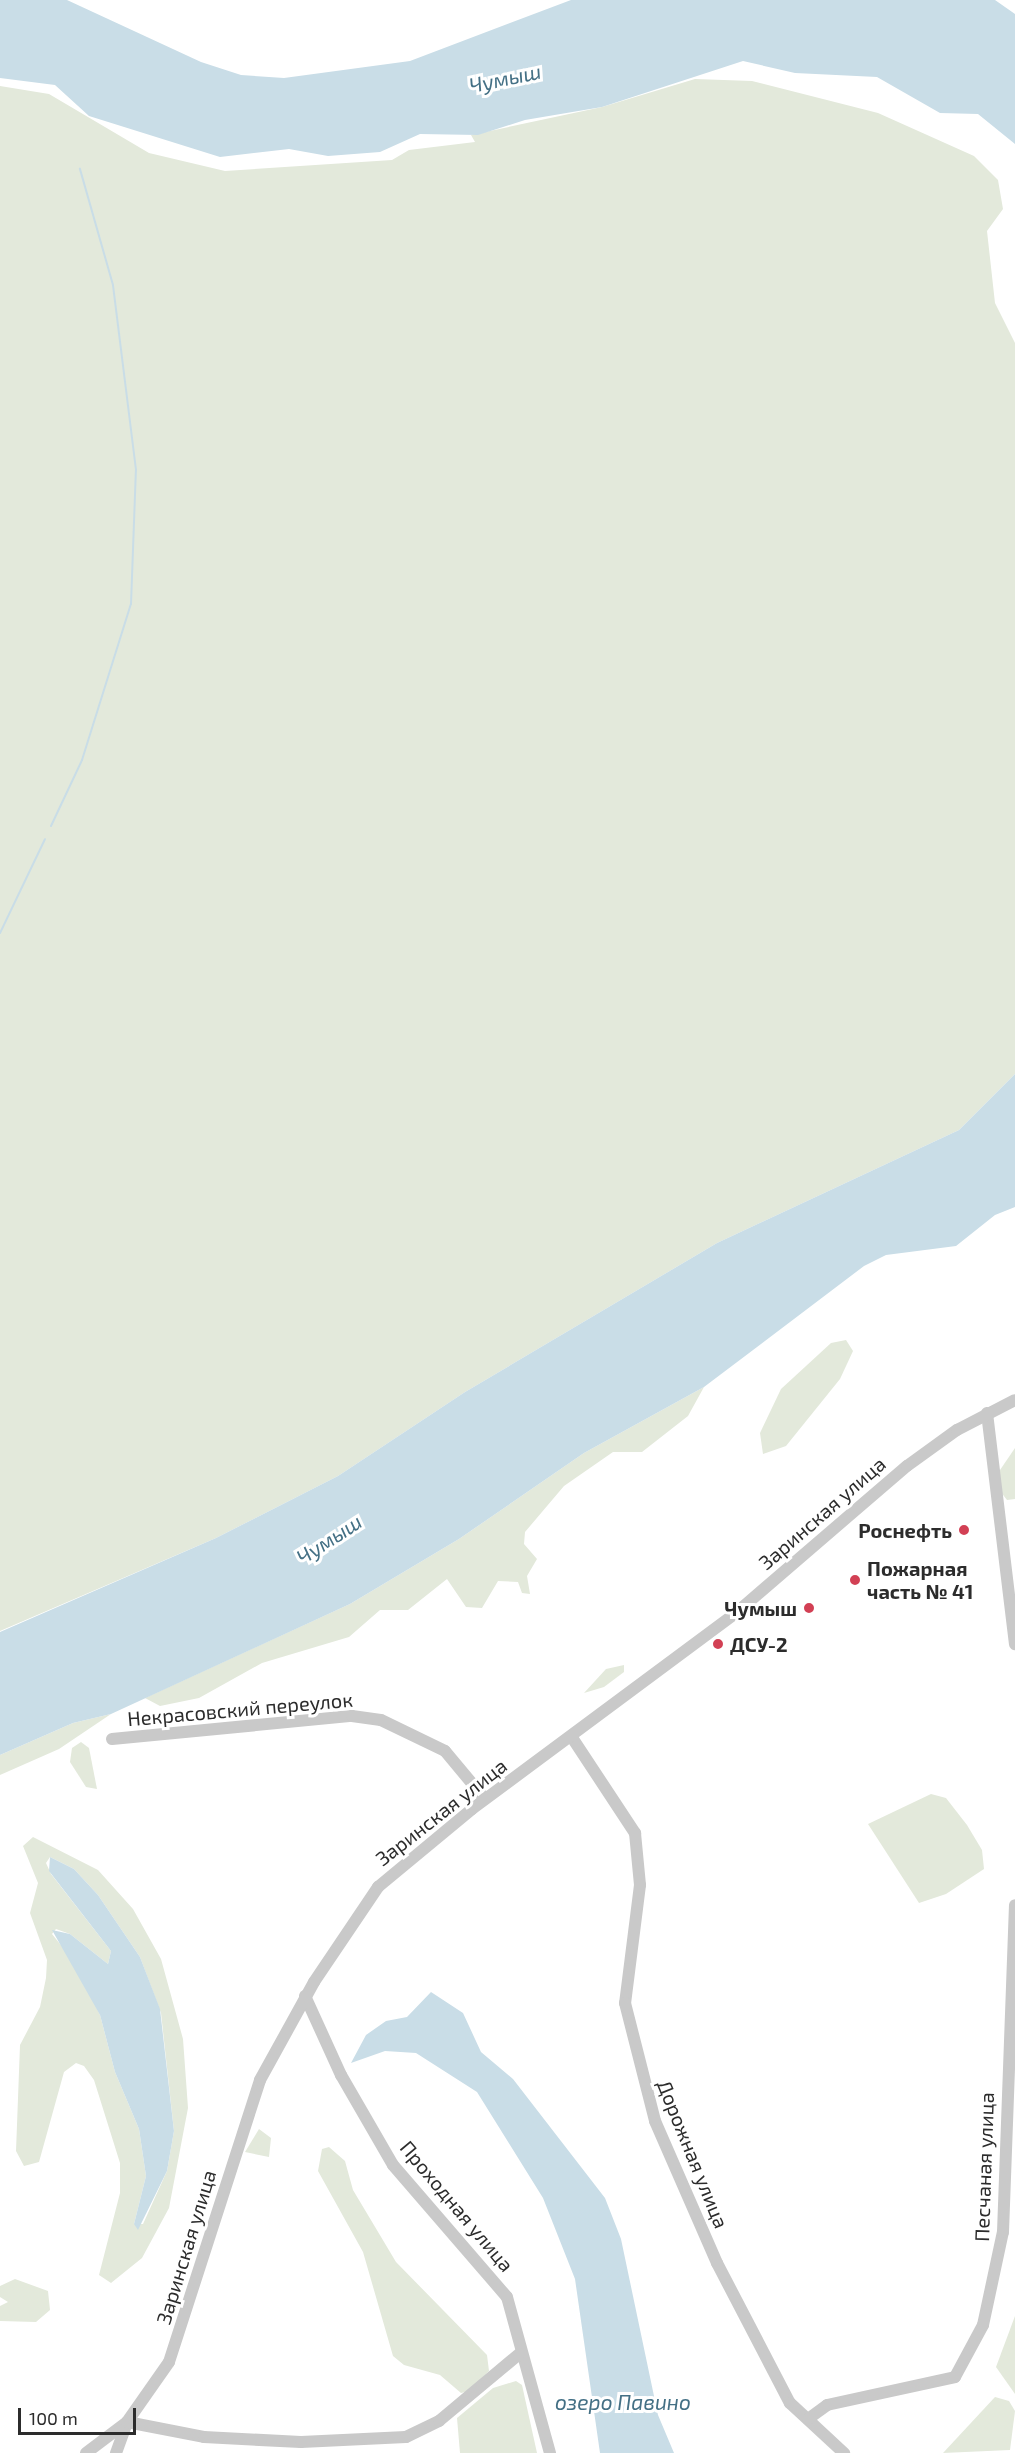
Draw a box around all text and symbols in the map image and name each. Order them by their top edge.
water label: Чумыш [467,58,543,98]
street label: Заринская улица [754,1452,890,1574]
water label: Чумыш [292,1509,366,1569]
place label: Роснефть [858,1518,952,1542]
marker: Роснефть [957,1523,971,1537]
place label: Пожарная часть № 41 [867,1556,973,1603]
marker: Пожарная часть № 41 [848,1573,862,1587]
place label: Чумыш [724,1596,797,1620]
marker: Чумыш [802,1601,816,1615]
place label: ДСУ-2 [730,1632,788,1656]
marker: ДСУ-2 [711,1637,725,1651]
street label: Некрасовский переулок [126,1687,354,1731]
street label: Заринская улица [371,1753,511,1871]
street label: Дорожная улица [652,2076,734,2232]
street label: Песчаная улица [969,2092,999,2242]
street label: Проходная улица [395,2136,519,2276]
street label: Заринская улица [151,2167,221,2327]
water label: озеро Павино [555,2389,691,2415]
scale bar [21,2396,140,2434]
text: 100 m [29,2407,78,2429]

